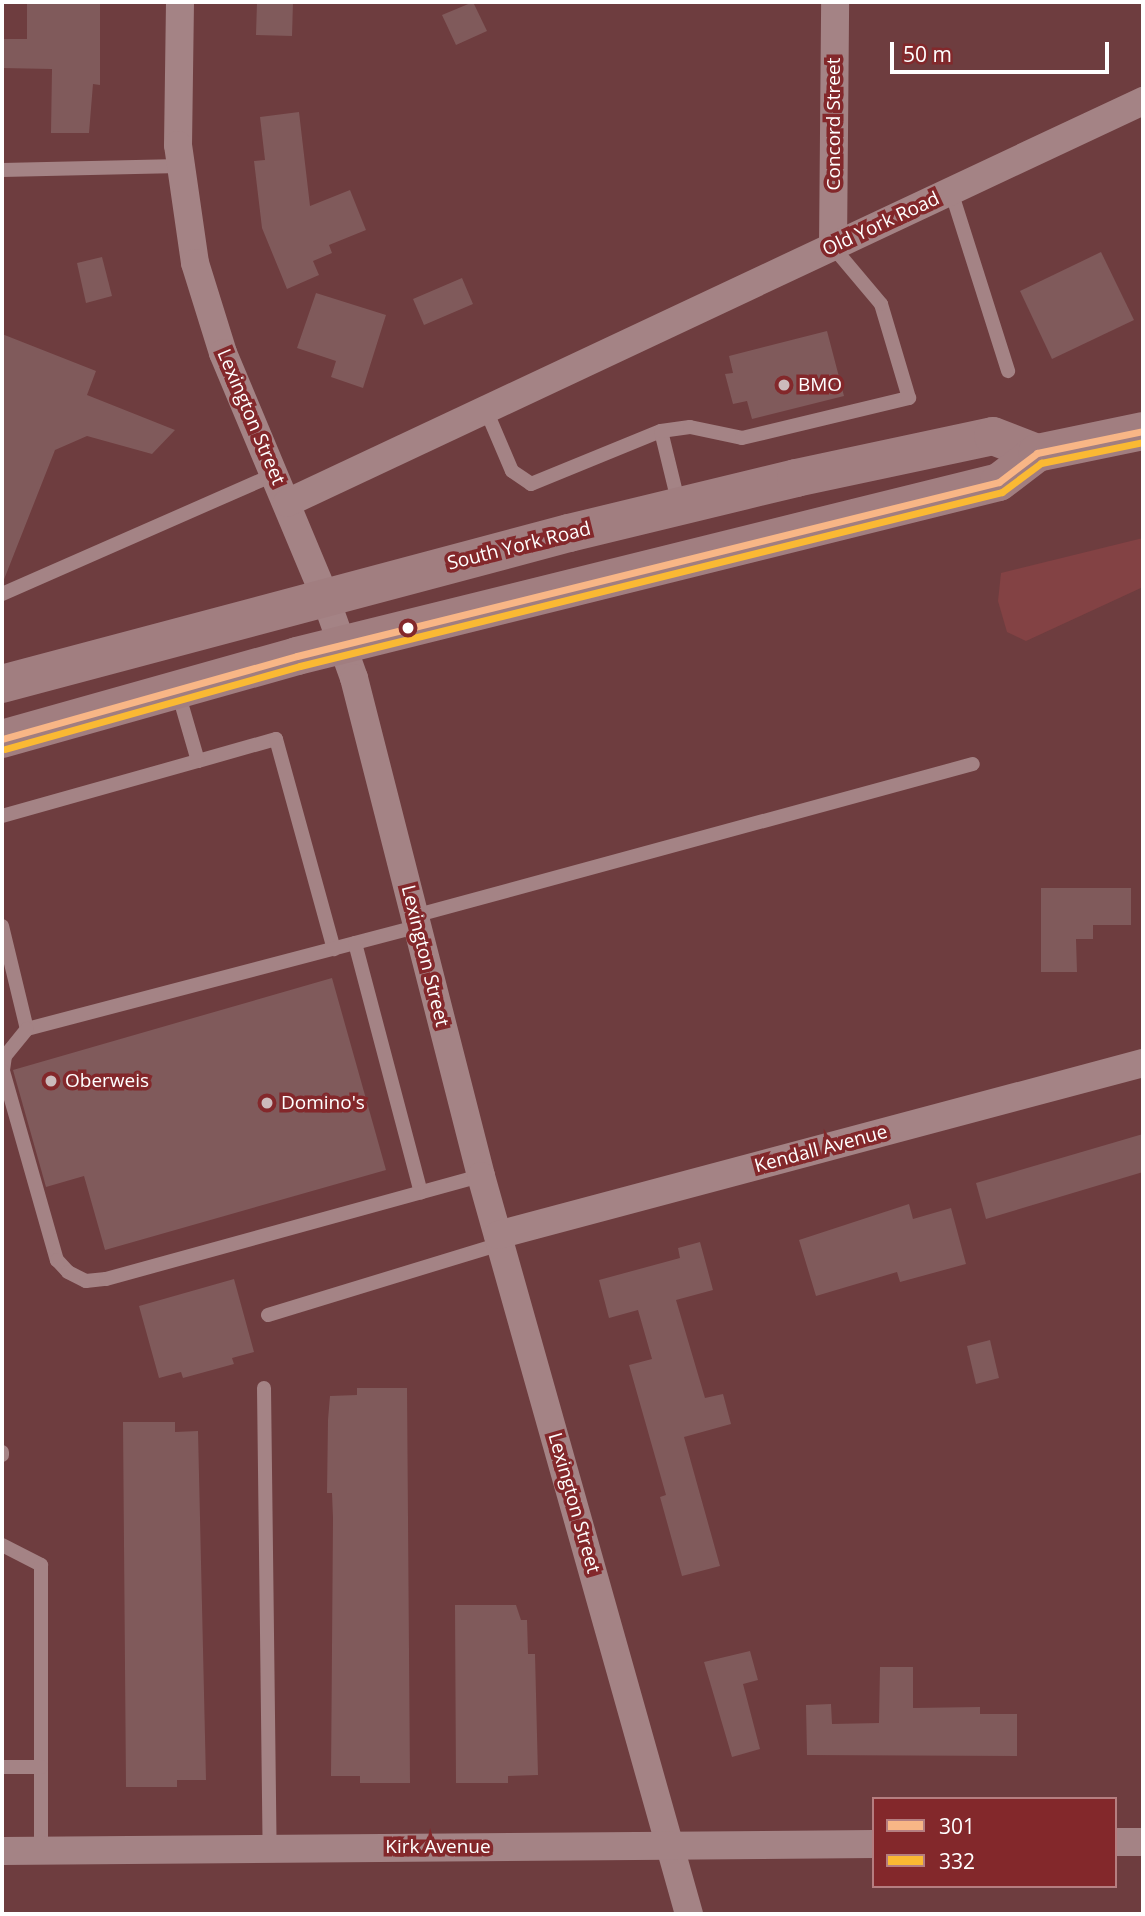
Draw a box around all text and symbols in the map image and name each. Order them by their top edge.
scale bar [893,28,1112,72]
text: 50 m [903,40,952,68]
street label: Concord Street [823,58,845,190]
street label: Old York Road [819,187,943,261]
street label: Lexington Street [212,346,290,488]
place label: BMO [798,374,842,396]
marker: BMO [776,377,792,393]
street label: South York Road [445,517,593,575]
unlabelled marker [401,621,415,635]
street label: Lexington Street [396,883,454,1029]
place label: Oberweis [65,1070,149,1092]
marker: Oberweis [43,1073,59,1089]
place label: Domino's [281,1092,365,1114]
marker: Domino's [259,1095,275,1111]
street label: Kendall Avenue [752,1120,890,1178]
street label: Lexington Street [543,1430,605,1576]
legend [872,1797,1117,1888]
text: 301 [939,1812,975,1840]
street label: Kirk Avenue [385,1836,491,1858]
text: 332 [939,1847,975,1875]

